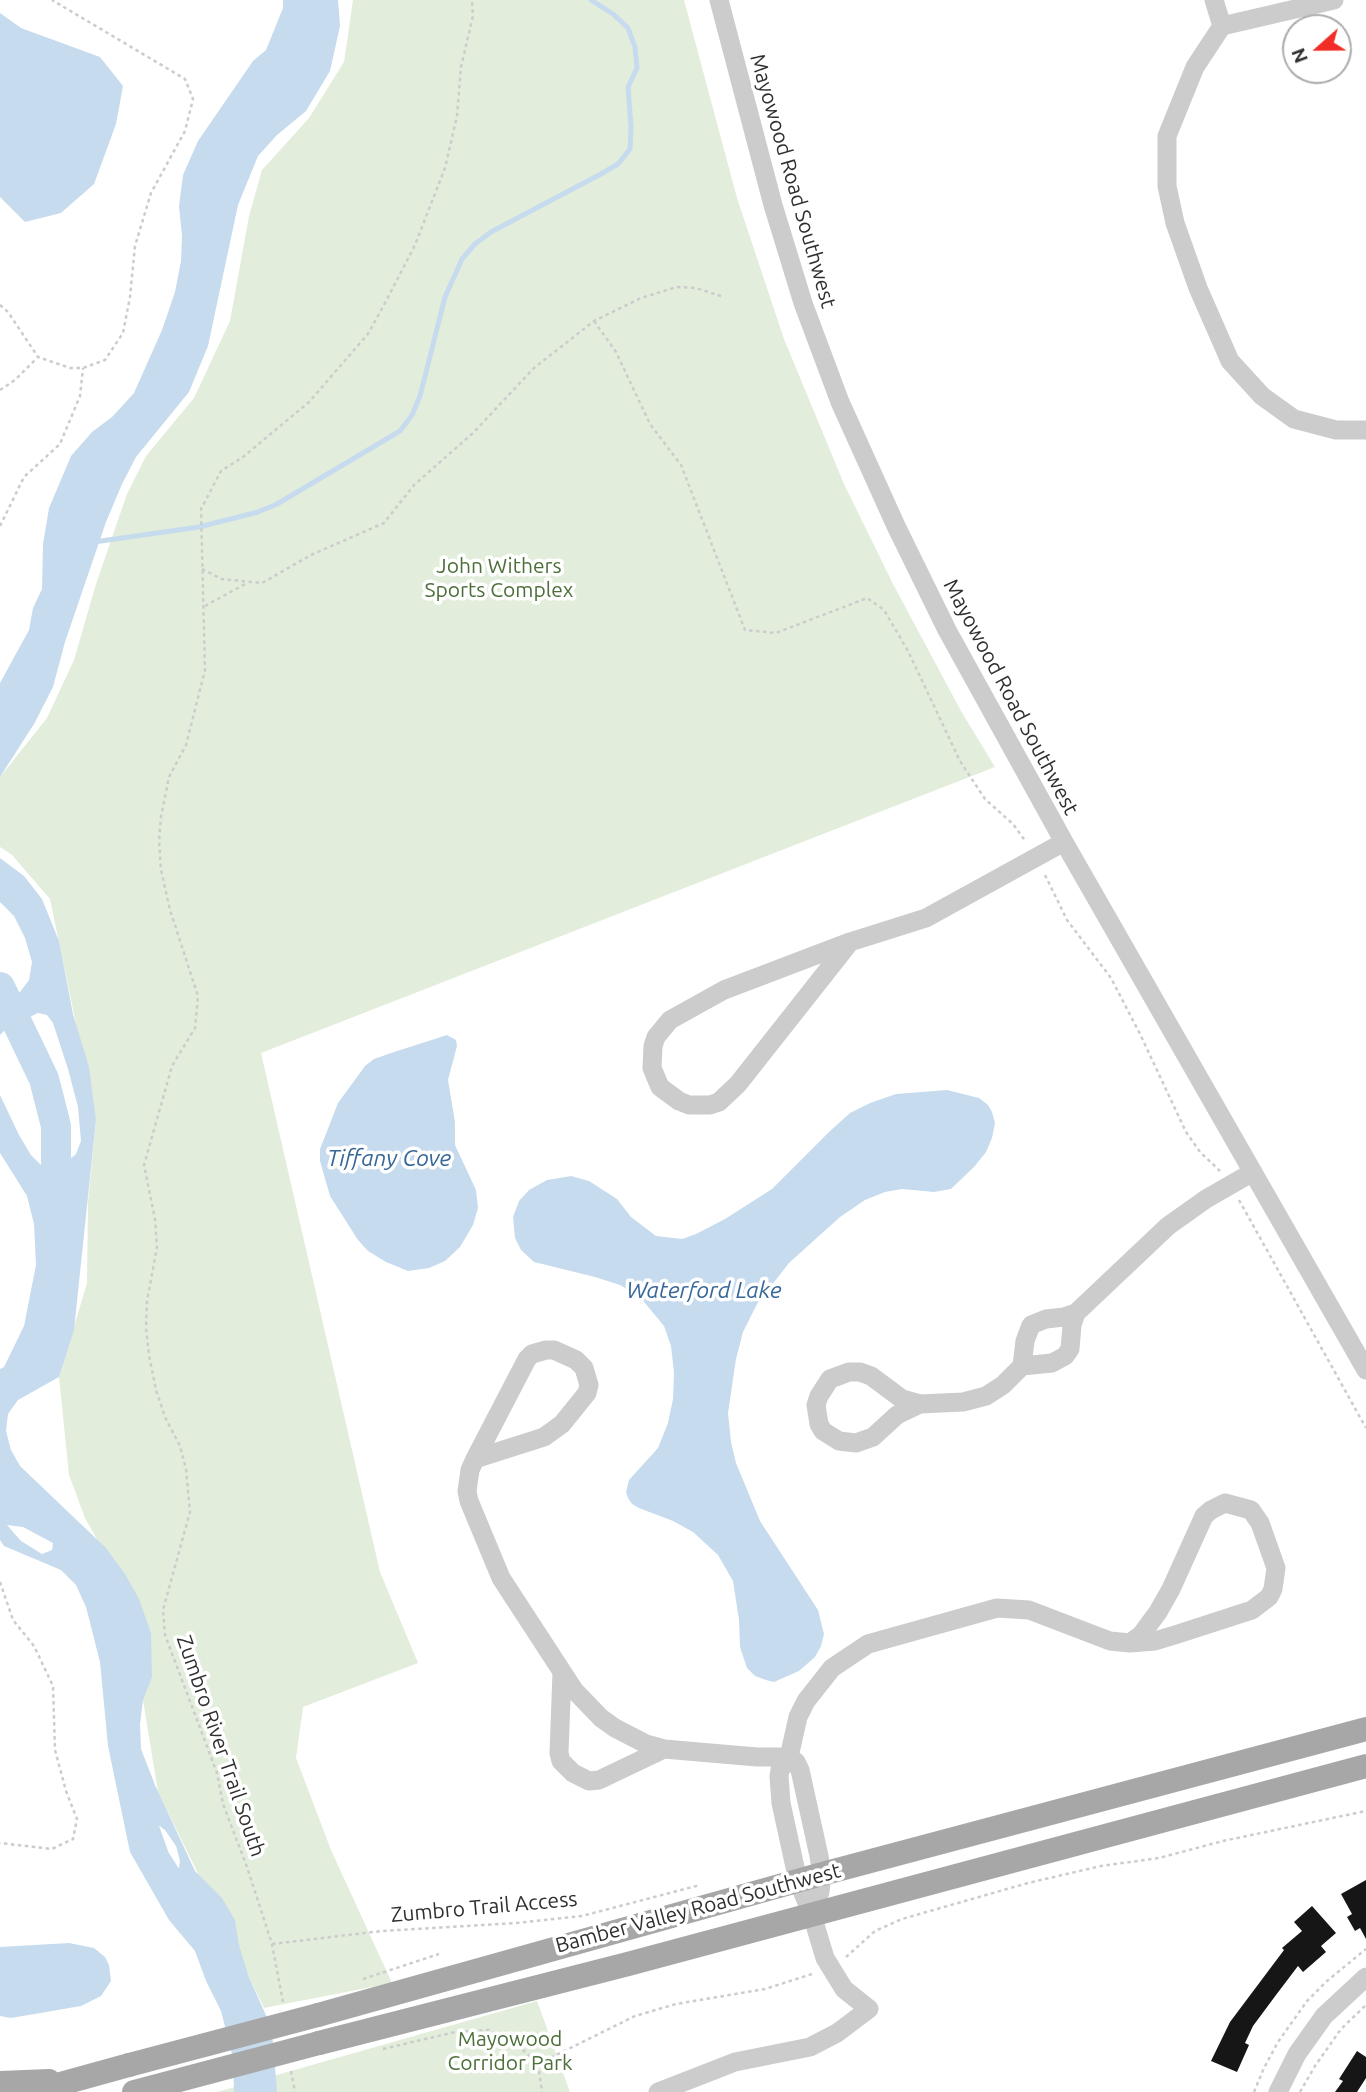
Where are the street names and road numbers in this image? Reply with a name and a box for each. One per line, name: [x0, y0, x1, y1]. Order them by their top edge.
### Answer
street label: Mayowood Road Southwest: [745, 51, 841, 311]
street label: Mayowood Road Southwest: [938, 575, 1084, 819]
street label: Zumbro River Trail South: [171, 1632, 271, 1860]
street label: Bamber Valley Road Southwest: [553, 1858, 843, 1958]
street label: Zumbro Trail Access: [390, 1886, 578, 1928]

